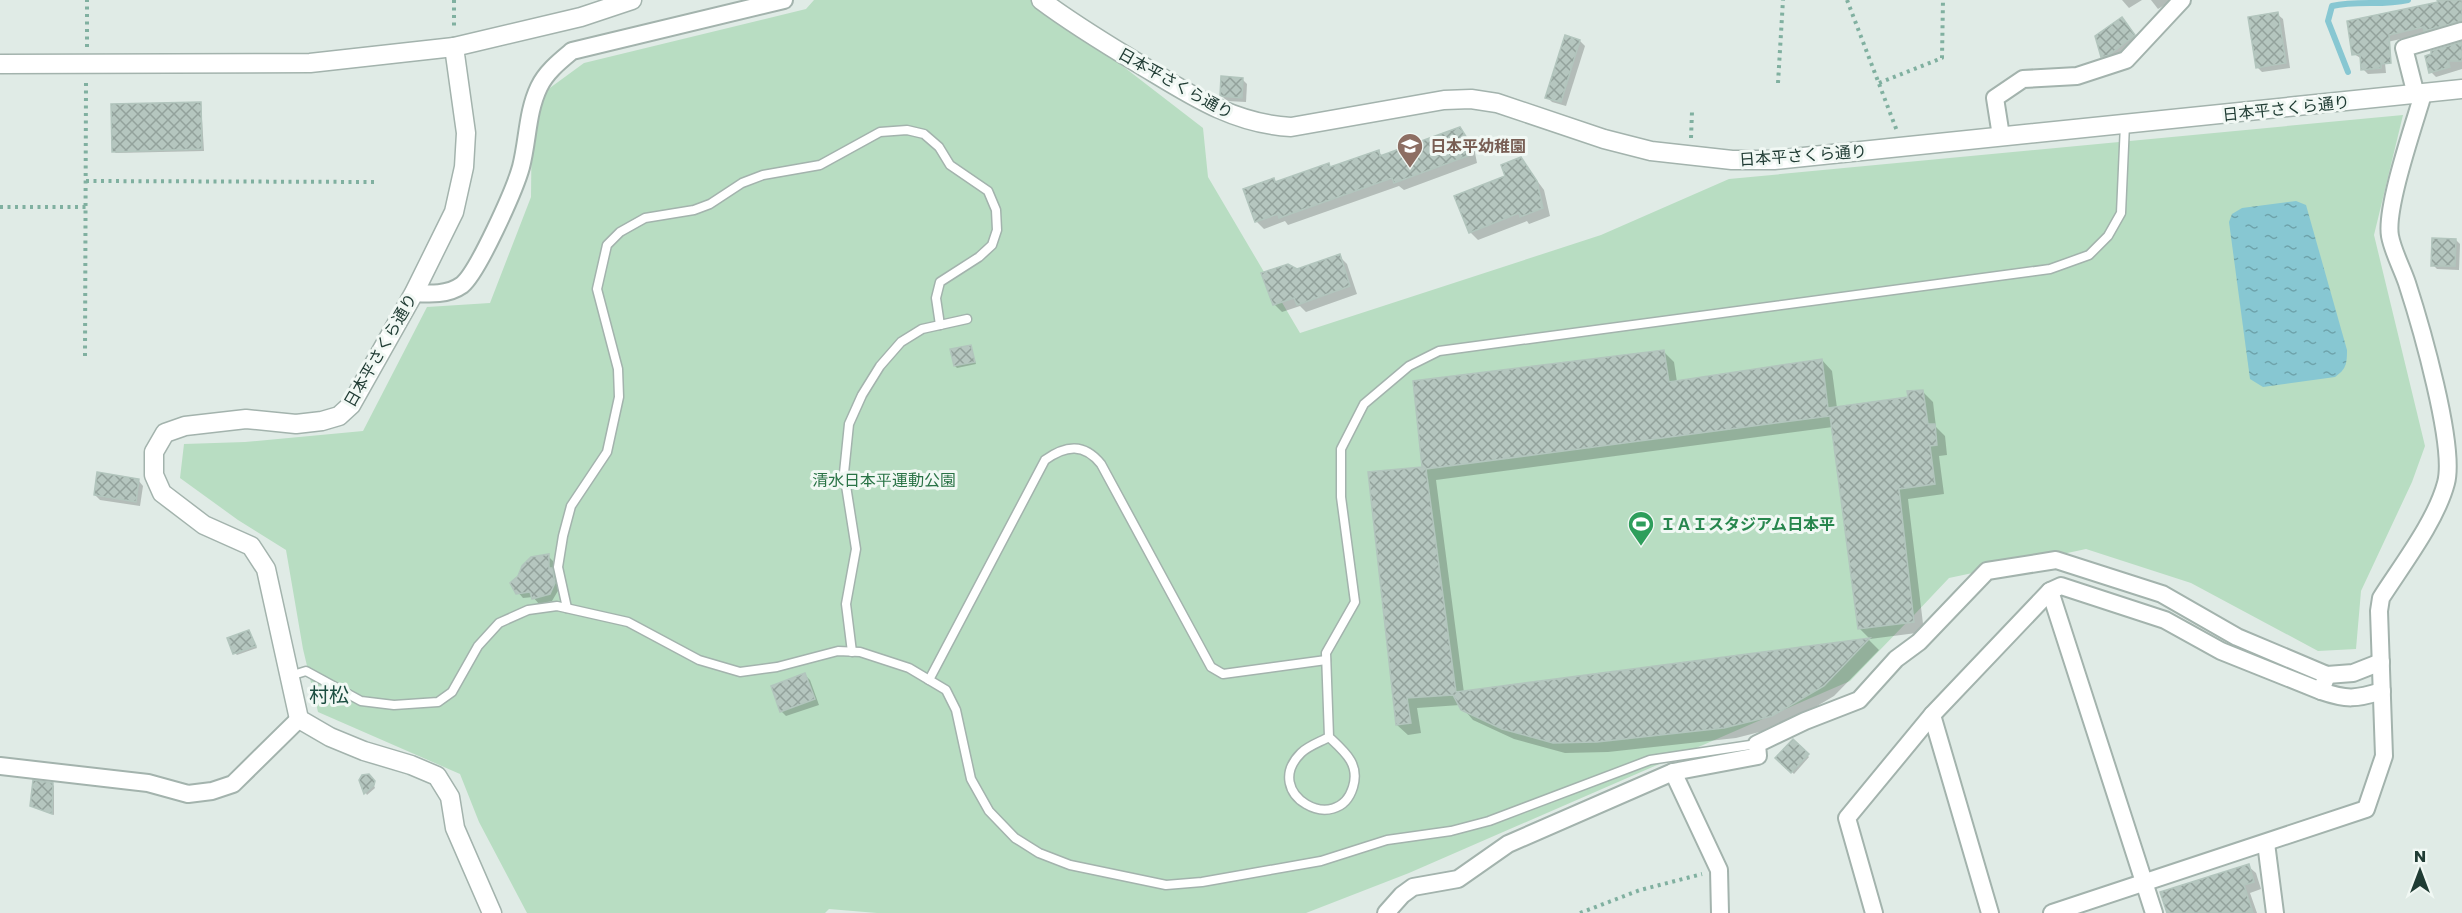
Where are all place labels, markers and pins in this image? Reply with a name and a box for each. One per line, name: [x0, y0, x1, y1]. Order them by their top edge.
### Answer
school or university icon: 日本平幼稚園: [1395, 131, 1425, 169]
place label: 日本平幼稚園: [1430, 135, 1526, 158]
sports icon: ＩＡＩスタジアム日本平: [1626, 509, 1656, 547]
place label: ＩＡＩスタジアム日本平: [1660, 513, 1835, 536]

